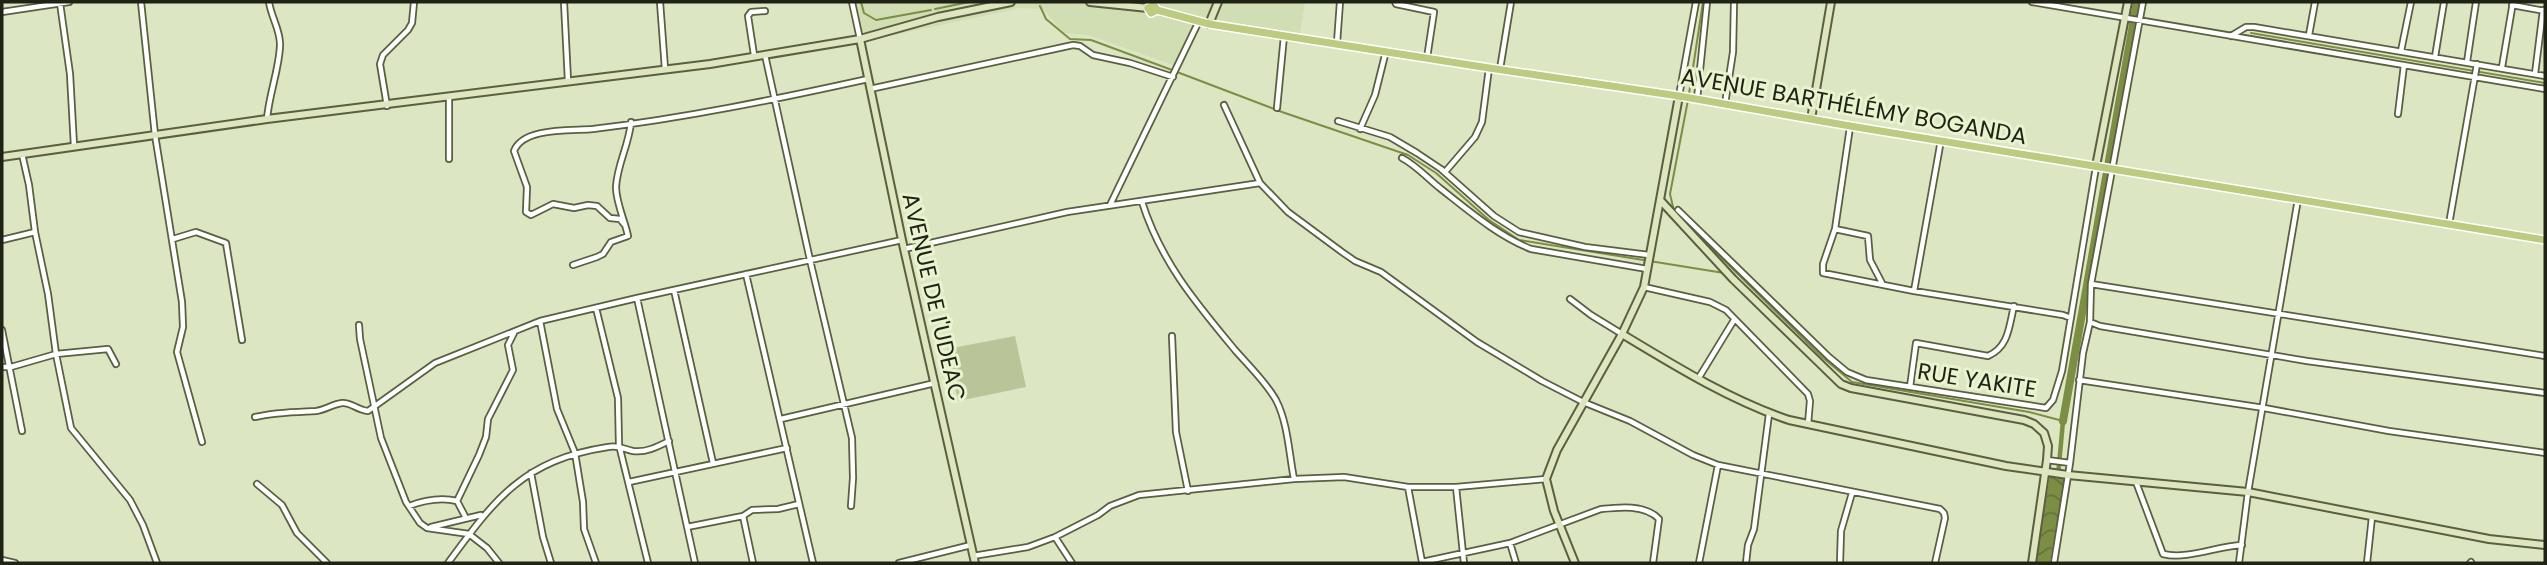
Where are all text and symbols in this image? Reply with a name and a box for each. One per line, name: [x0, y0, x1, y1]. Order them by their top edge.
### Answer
street label: AVENUE BARTHÉLÉMY BOGANDA: [1678, 60, 2030, 152]
street label: AVENUE DE I'UDEAC: [894, 190, 974, 404]
street label: RUE YAKITE: [1915, 355, 2039, 405]

